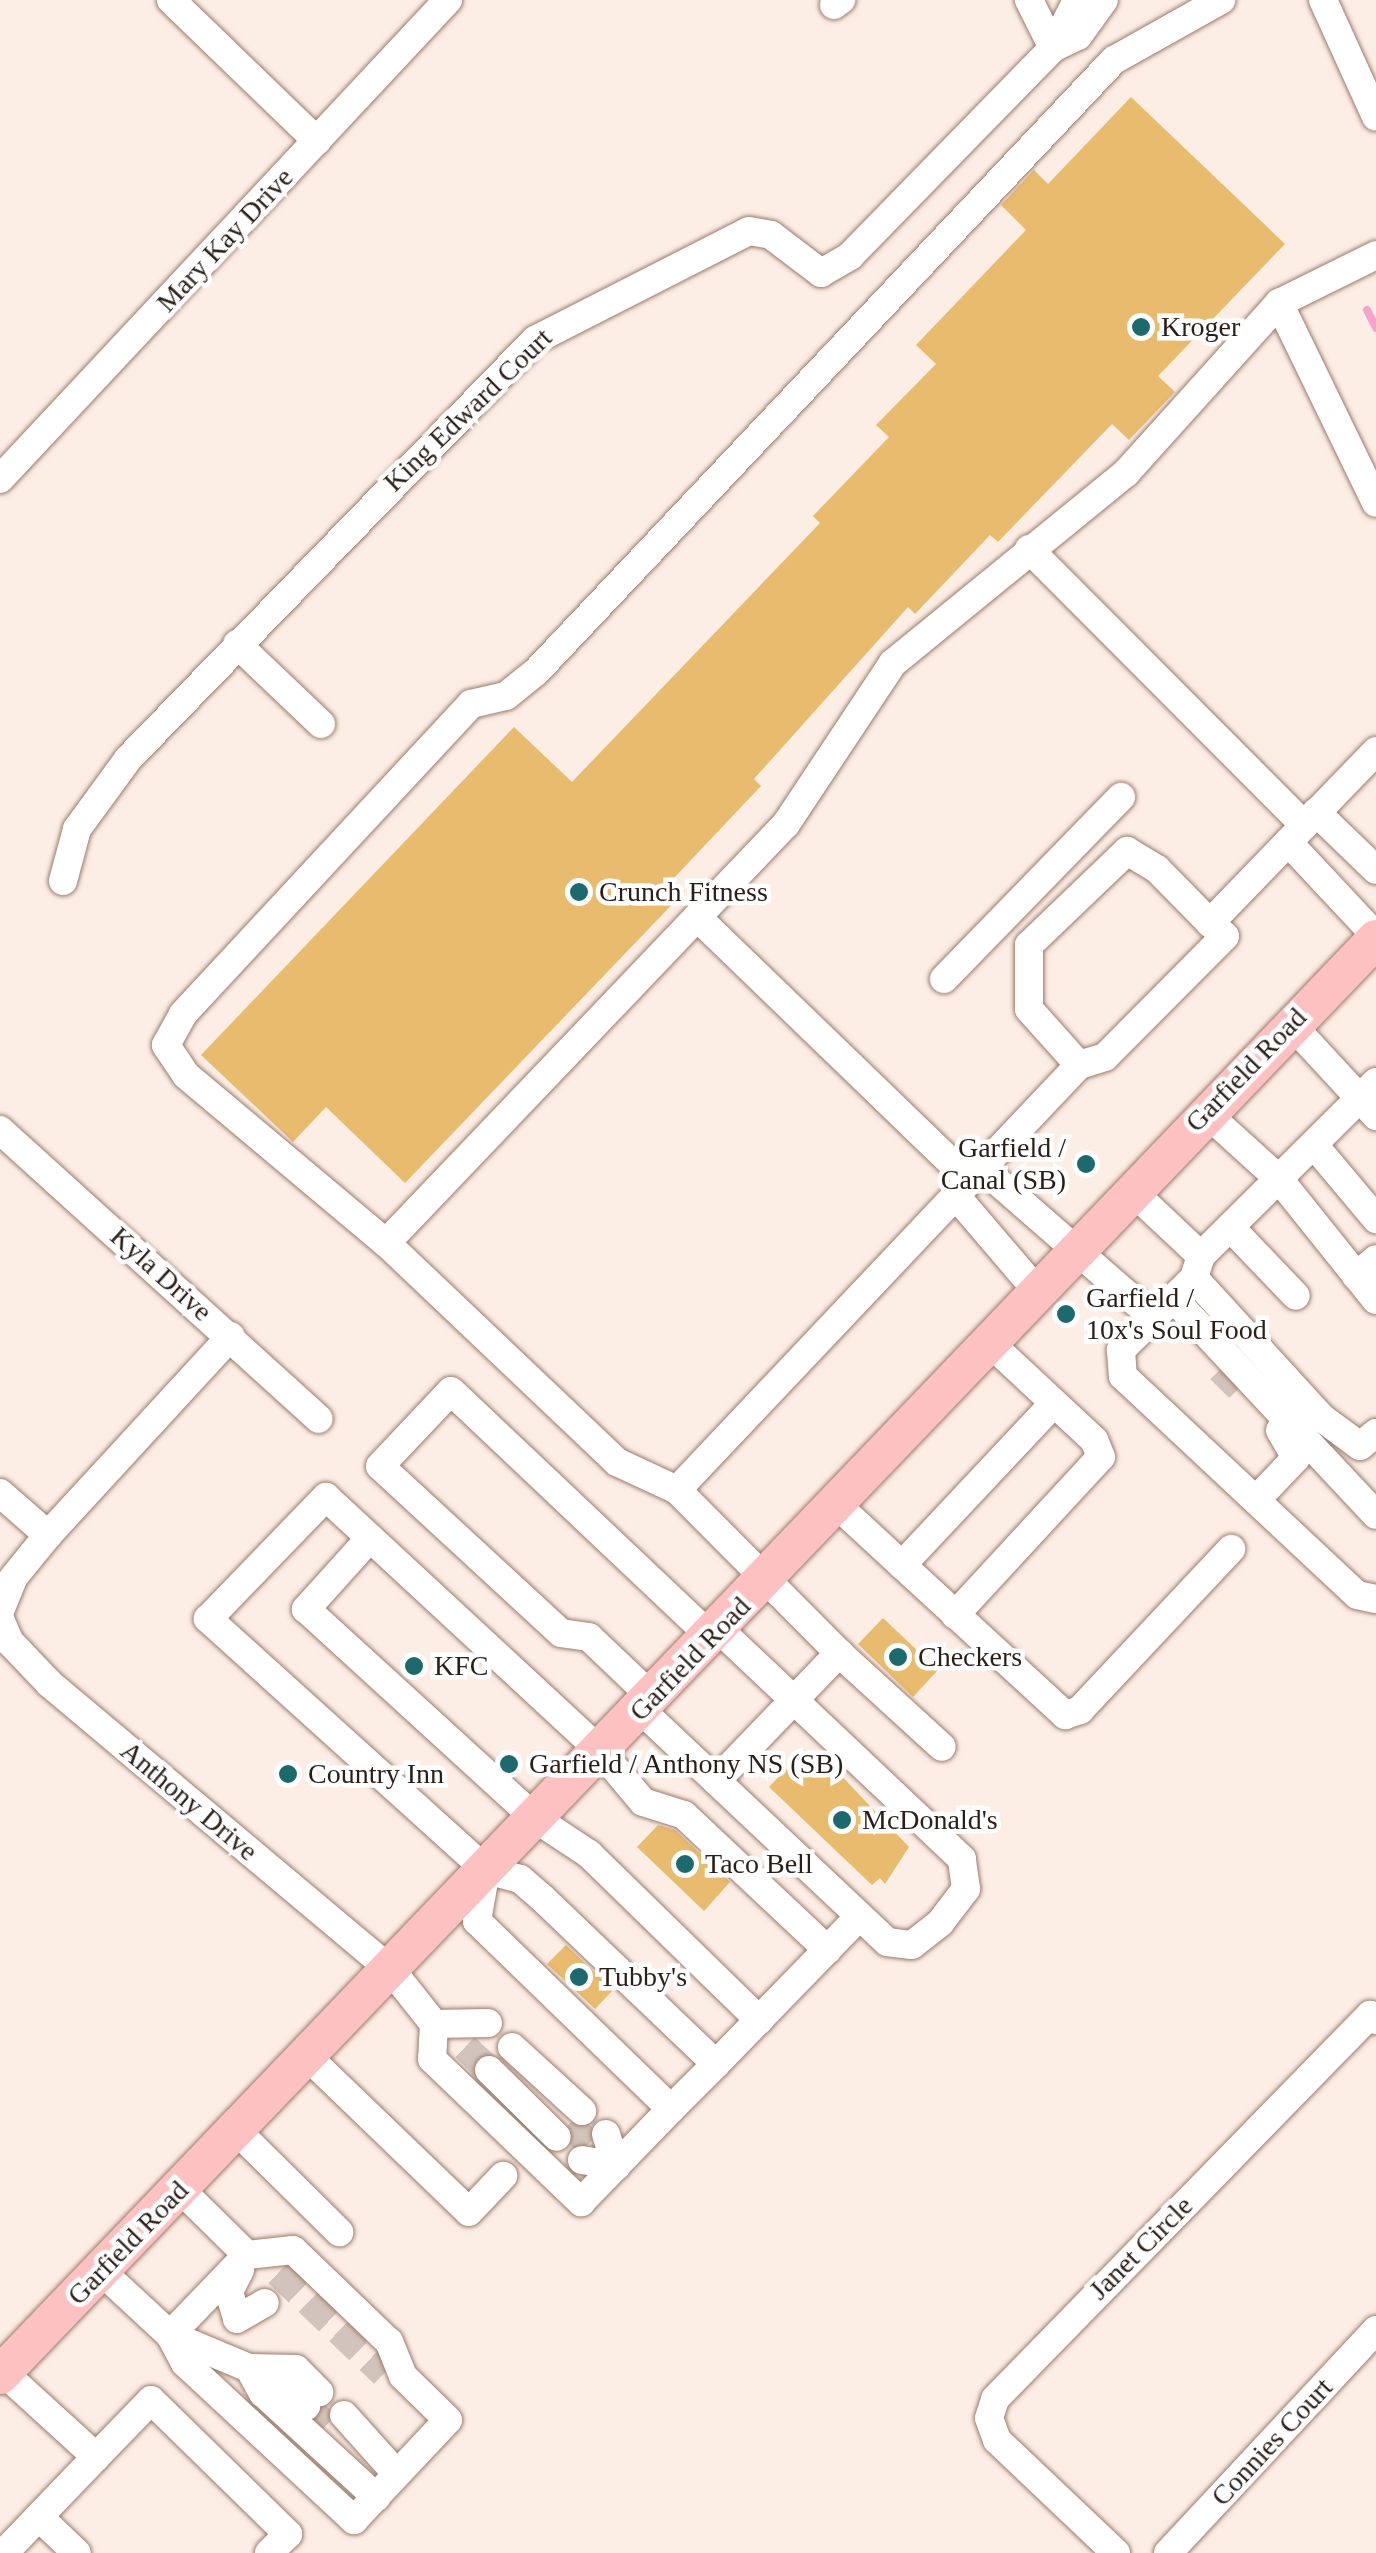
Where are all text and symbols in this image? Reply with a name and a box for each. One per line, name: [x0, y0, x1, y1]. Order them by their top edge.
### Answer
street label: Mary Kay Drive: [150, 161, 300, 319]
place label: Kroger: [1161, 310, 1240, 344]
marker: Kroger: [1130, 316, 1152, 338]
street label: King Edward Court: [377, 321, 559, 499]
place label: Crunch Fitness: [599, 875, 768, 909]
marker: Crunch Fitness: [568, 881, 590, 903]
street label: Garfield Road: [1179, 1001, 1313, 1139]
place label: Garfield / Canal (SB): [941, 1131, 1066, 1197]
marker: Garfield / Canal (SB): [1075, 1153, 1097, 1175]
street label: Kyla Drive: [103, 1220, 219, 1328]
place label: Garfield / 10x's Soul Food: [1086, 1281, 1267, 1347]
marker: Garfield / 10x's Soul Food: [1055, 1303, 1077, 1325]
street label: Garfield Road: [623, 1590, 757, 1728]
place label: Checkers: [918, 1640, 1022, 1674]
marker: Checkers: [887, 1646, 909, 1668]
place label: KFC: [434, 1649, 488, 1683]
marker: KFC: [403, 1655, 425, 1677]
street label: Anthony Drive: [114, 1734, 264, 1868]
place label: Garfield / Anthony NS (SB): [529, 1747, 845, 1781]
marker: Garfield / Anthony NS (SB): [498, 1753, 520, 1775]
place label: Country Inn: [308, 1757, 444, 1791]
marker: Country Inn: [277, 1763, 299, 1785]
place label: McDonald's: [862, 1803, 998, 1837]
marker: McDonald's: [831, 1809, 853, 1831]
place label: Taco Bell: [705, 1847, 813, 1881]
marker: Taco Bell: [674, 1853, 696, 1875]
place label: Tubby's: [599, 1960, 687, 1994]
marker: Tubby's: [568, 1966, 590, 1988]
street label: Garfield Road: [61, 2174, 195, 2312]
street label: Janet Circle: [1082, 2189, 1200, 2307]
street label: Connies Court: [1204, 2371, 1340, 2513]

